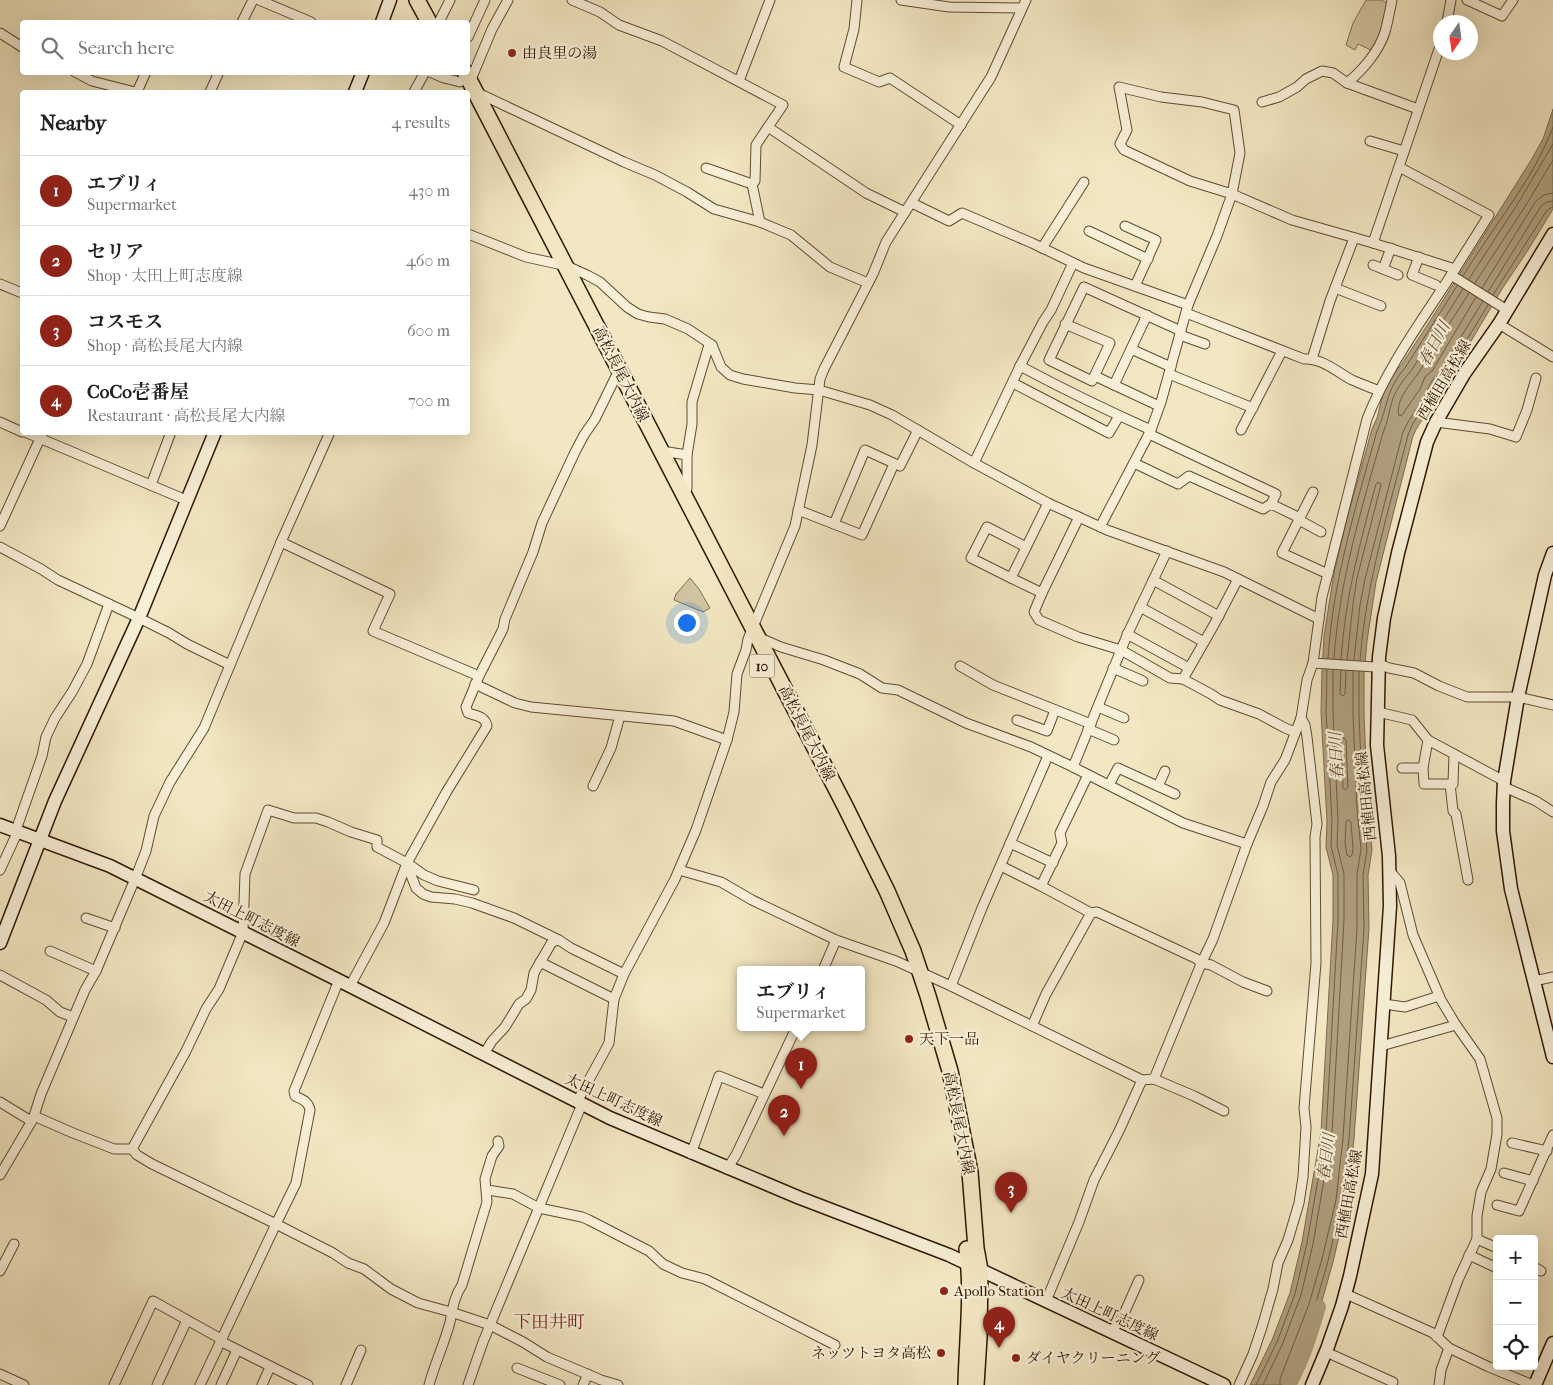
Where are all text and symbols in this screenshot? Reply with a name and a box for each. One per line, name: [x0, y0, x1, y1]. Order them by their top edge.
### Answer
north arrow: [1433, 15, 1478, 60]
search box: [20, 20, 470, 75]
icon: search: [38, 34, 66, 62]
text: Search here: [78, 37, 174, 59]
place label: 由良里の湯: [522, 44, 597, 62]
marker: 由良里の湯: [506, 47, 518, 59]
text: Nearby: [40, 111, 106, 135]
text: 4 results: [392, 113, 450, 132]
text: エブリィ: [87, 173, 161, 195]
text: 1: [53, 181, 59, 200]
text: 430 m: [408, 181, 450, 200]
text: Supermarket: [87, 195, 177, 214]
text: セリア: [87, 241, 144, 263]
text: 2: [52, 251, 60, 270]
text: 460 m: [406, 251, 450, 270]
text: Shop · 太田上町志度線: [87, 266, 243, 285]
text: コスモス: [87, 311, 163, 333]
water label: 春日川: [1414, 317, 1455, 370]
text: 3: [53, 321, 59, 340]
text: 600 m: [407, 321, 450, 340]
street label: 高松長尾大内線: [589, 323, 653, 425]
text: Shop · 高松長尾大内線: [87, 336, 243, 355]
street label: 西植田高松線: [1413, 337, 1475, 423]
text: CoCo壱番屋: [87, 381, 189, 403]
text: 4: [51, 391, 61, 410]
text: 700 m: [408, 391, 450, 410]
text: Restaurant · 高松長尾大内線: [87, 406, 286, 425]
your location: [674, 610, 700, 636]
road number: 10: [750, 654, 774, 678]
street label: 高松長尾大内線: [775, 682, 839, 784]
water label: 春日川: [1325, 730, 1347, 780]
street label: 西植田高松線: [1352, 750, 1380, 842]
street label: 太田上町志度線: [201, 887, 303, 951]
popup: [737, 966, 865, 1031]
text: エブリィ: [756, 981, 831, 1003]
text: Supermarket: [756, 1003, 846, 1022]
place label: 天下一品: [919, 1030, 979, 1048]
marker: 天下一品: [903, 1033, 915, 1045]
pin: 1: [785, 1048, 817, 1089]
street label: 太田上町志度線: [563, 1070, 665, 1130]
street label: 高松長尾大内線: [940, 1070, 978, 1176]
pin: 2: [768, 1095, 800, 1136]
water label: 春日川: [1314, 1130, 1339, 1182]
street label: 西植田高松線: [1332, 1148, 1366, 1240]
pin: 3: [995, 1172, 1027, 1213]
map controls: [1493, 1235, 1538, 1370]
button: +: [1493, 1235, 1538, 1280]
button: −: [1493, 1280, 1538, 1325]
place label: Apollo Station: [953, 1282, 1045, 1300]
street label: 太田上町志度線: [1059, 1284, 1161, 1344]
marker: Apollo Station: [938, 1285, 950, 1297]
pin: 4: [983, 1307, 1015, 1348]
district label: 下田井町: [513, 1312, 585, 1333]
button: locate: [1493, 1325, 1538, 1370]
place label: ネッツトヨタ高松: [811, 1344, 931, 1362]
marker: ネッツトヨタ高松: [935, 1347, 947, 1359]
place label: ダイヤクリーニング: [1026, 1349, 1160, 1367]
marker: ダイヤクリーニング: [1010, 1352, 1022, 1364]

